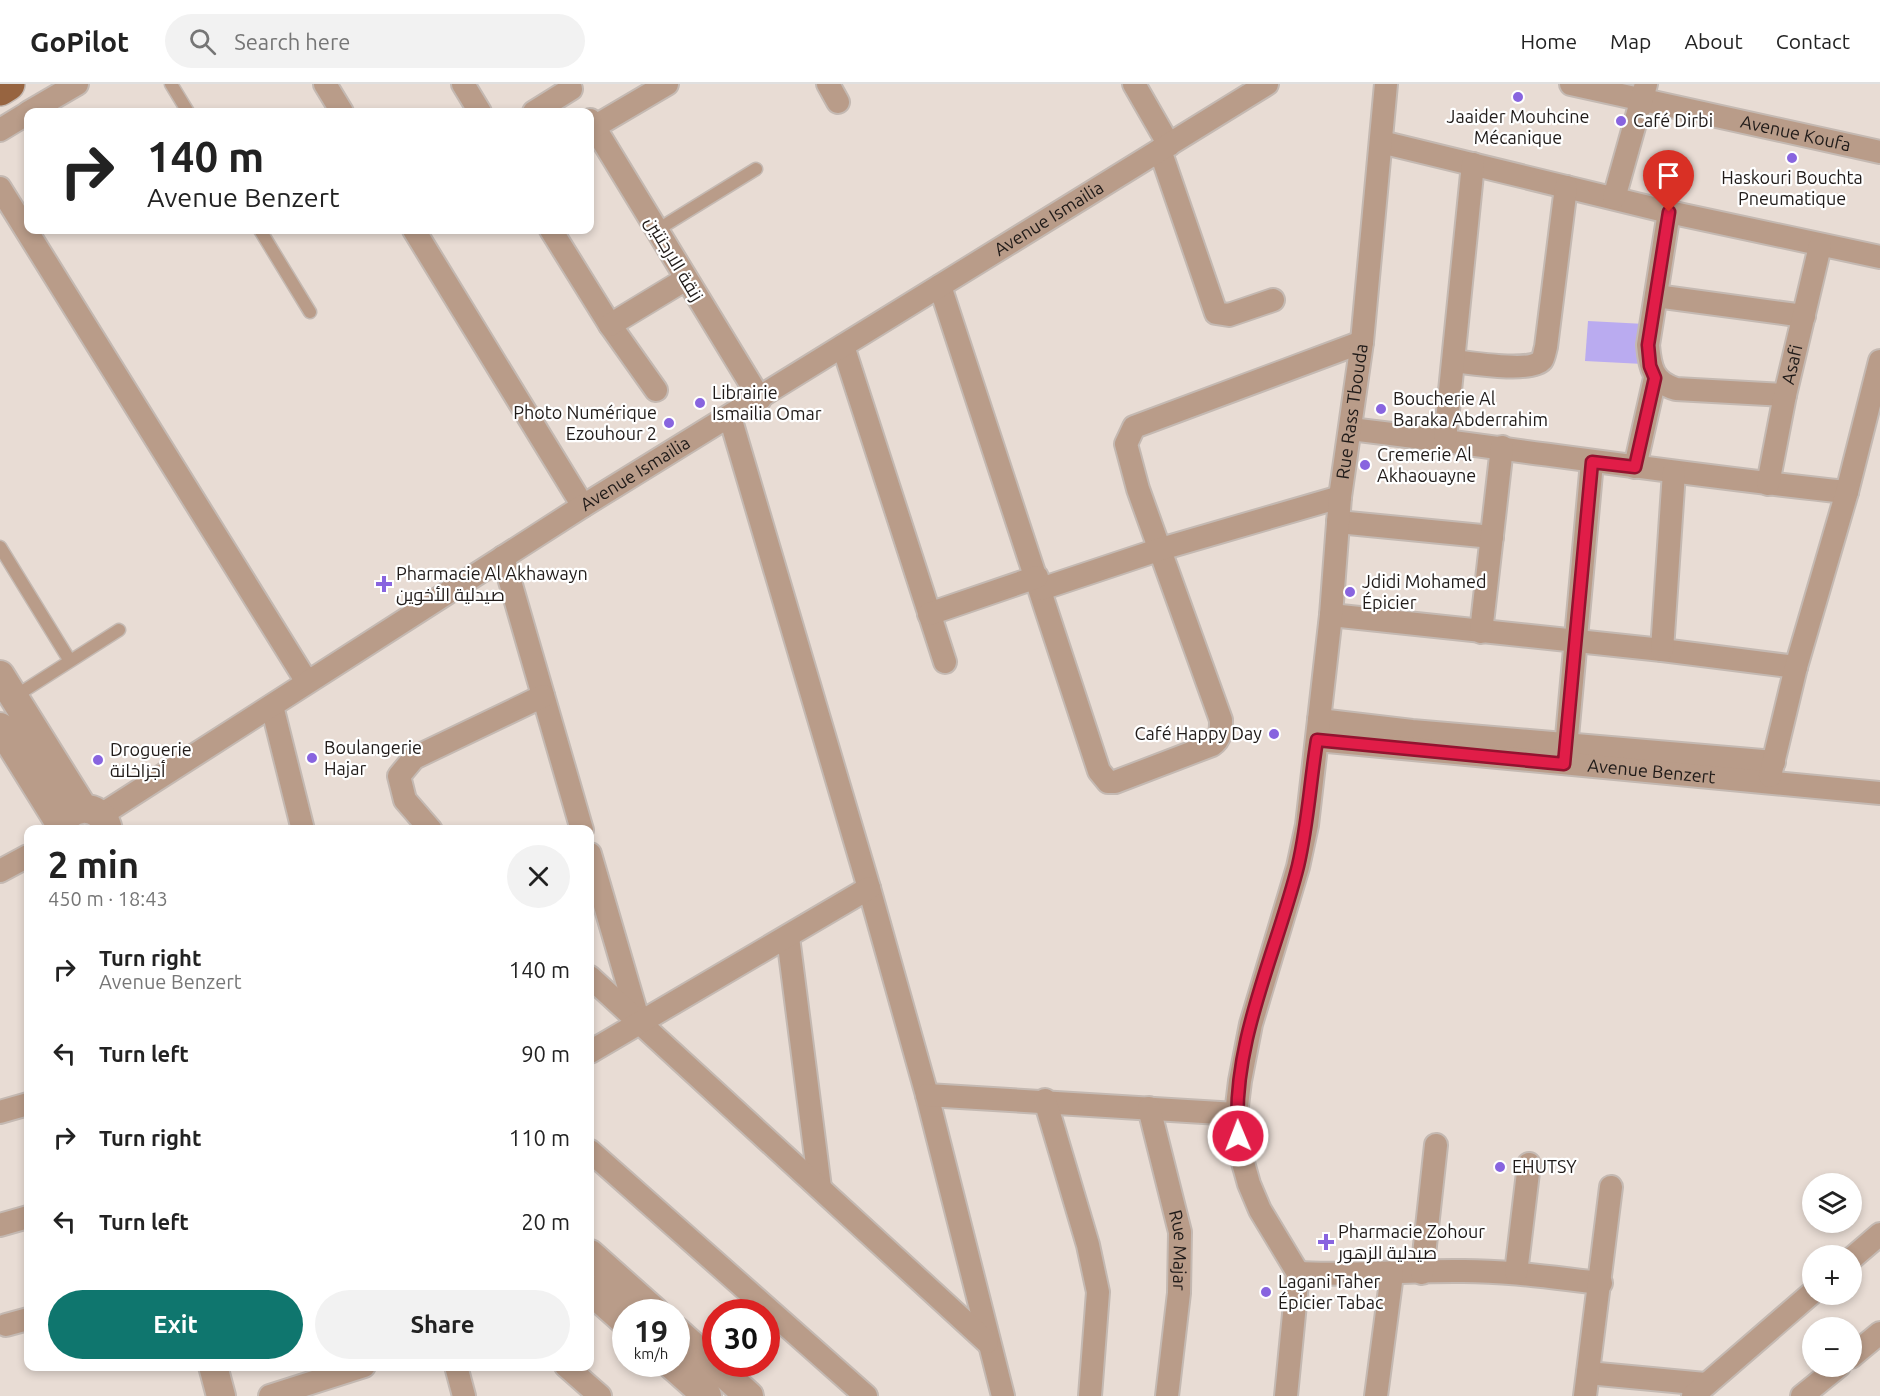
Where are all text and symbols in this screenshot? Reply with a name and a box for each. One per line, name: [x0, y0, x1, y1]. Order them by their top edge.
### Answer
search box: [165, 14, 585, 68]
icon: search: [186, 25, 219, 58]
text: GoPilot: [30, 26, 129, 57]
text: Search here: [234, 29, 350, 54]
text: Home: [1520, 29, 1577, 53]
text: Map: [1610, 29, 1651, 53]
text: About: [1684, 29, 1743, 53]
text: Contact: [1776, 29, 1850, 53]
marker: Jaaider Mouhcine Mécanique: [1511, 90, 1525, 104]
place label: Jaaider Mouhcine Mécanique: [1447, 106, 1589, 147]
place label: Café Dirbi: [1633, 110, 1713, 130]
street label: Avenue Koufa: [1739, 111, 1853, 154]
marker: Café Dirbi: [1614, 114, 1628, 128]
icon: right: [48, 132, 126, 210]
text: 140 m: [147, 133, 264, 180]
pin: [1643, 150, 1694, 212]
marker: Haskouri Bouchta Pneumatique: [1785, 151, 1799, 165]
icon: arrive: [1652, 159, 1685, 192]
place label: Haskouri Bouchta Pneumatique: [1721, 167, 1863, 208]
street label: Avenue Ismailia: [990, 176, 1107, 259]
text: Avenue Benzert: [147, 182, 340, 212]
street label: زنقة الارجنتين: [640, 213, 708, 305]
street label: Rue Rass Tbouda: [1332, 342, 1371, 480]
street label: Asafi: [1777, 342, 1806, 386]
place label: Librairie Ismailia Omar: [712, 382, 822, 423]
place label: Boucherie Al Baraka Abderrahim: [1393, 388, 1548, 429]
marker: Librairie Ismailia Omar: [693, 396, 707, 410]
place label: Photo Numérique Ezouhour 2: [513, 402, 657, 443]
marker: Boucherie Al Baraka Abderrahim: [1374, 402, 1388, 416]
marker: Photo Numérique Ezouhour 2: [662, 416, 676, 430]
street label: Avenue Ismailia: [576, 432, 693, 514]
place label: Cremerie Al Akhaouayne: [1377, 444, 1476, 485]
marker: Cremerie Al Akhaouayne: [1358, 458, 1372, 472]
place label: Pharmacie Al Akhawayn صيدلية الأخوين: [396, 563, 588, 606]
place label: Jdidi Mohamed Épicier: [1362, 571, 1487, 612]
marker: Pharmacie Al Akhawayn صيدلية الأخوين: [377, 577, 391, 591]
marker: Jdidi Mohamed Épicier: [1343, 585, 1357, 599]
place label: Café Happy Day: [1135, 723, 1262, 743]
marker: Café Happy Day: [1267, 727, 1281, 741]
place label: Boulangerie Hajar: [324, 737, 422, 778]
place label: Droguerie أجزاخانة: [110, 739, 192, 782]
marker: Boulangerie Hajar: [305, 751, 319, 765]
marker: Droguerie أجزاخانة: [91, 753, 105, 767]
street label: Avenue Benzert: [1587, 755, 1716, 786]
text: 2 min: [48, 844, 139, 885]
button: close: [507, 845, 570, 908]
text: 450 m · 18:43: [48, 887, 168, 910]
text: Turn right: [99, 945, 201, 970]
icon: right: [48, 953, 81, 986]
text: 140 m: [509, 957, 570, 982]
text: Avenue Benzert: [99, 970, 242, 993]
icon: left: [48, 1037, 81, 1070]
text: Turn left: [99, 1041, 189, 1066]
text: 90 m: [521, 1041, 570, 1066]
position arrow: [1206, 1104, 1270, 1168]
icon: right: [48, 1121, 81, 1154]
text: Turn right: [99, 1125, 201, 1150]
text: 110 m: [509, 1125, 570, 1150]
place label: EHUTSY: [1512, 1156, 1577, 1176]
marker: EHUTSY: [1493, 1160, 1507, 1174]
map controls: [1802, 1173, 1862, 1377]
button: layers: [1802, 1173, 1862, 1233]
icon: left: [48, 1205, 81, 1238]
street label: Rue Majar: [1166, 1208, 1191, 1291]
text: Turn left: [99, 1209, 189, 1234]
text: 20 m: [521, 1209, 570, 1234]
place label: Pharmacie Zohour صيدلية الزهور: [1337, 1221, 1485, 1264]
marker: Pharmacie Zohour صيدلية الزهور: [1319, 1235, 1333, 1249]
button: +: [1802, 1245, 1862, 1305]
place label: Lagani Taher Épicier Tabac: [1278, 1271, 1383, 1312]
marker: Lagani Taher Épicier Tabac: [1259, 1285, 1273, 1299]
button: Exit: [48, 1290, 303, 1359]
button: Share: [315, 1290, 570, 1359]
speed limit sign: 30: [702, 1299, 780, 1377]
text: 19: [634, 1314, 668, 1348]
button: −: [1802, 1317, 1862, 1377]
text: km/h: [634, 1345, 668, 1362]

